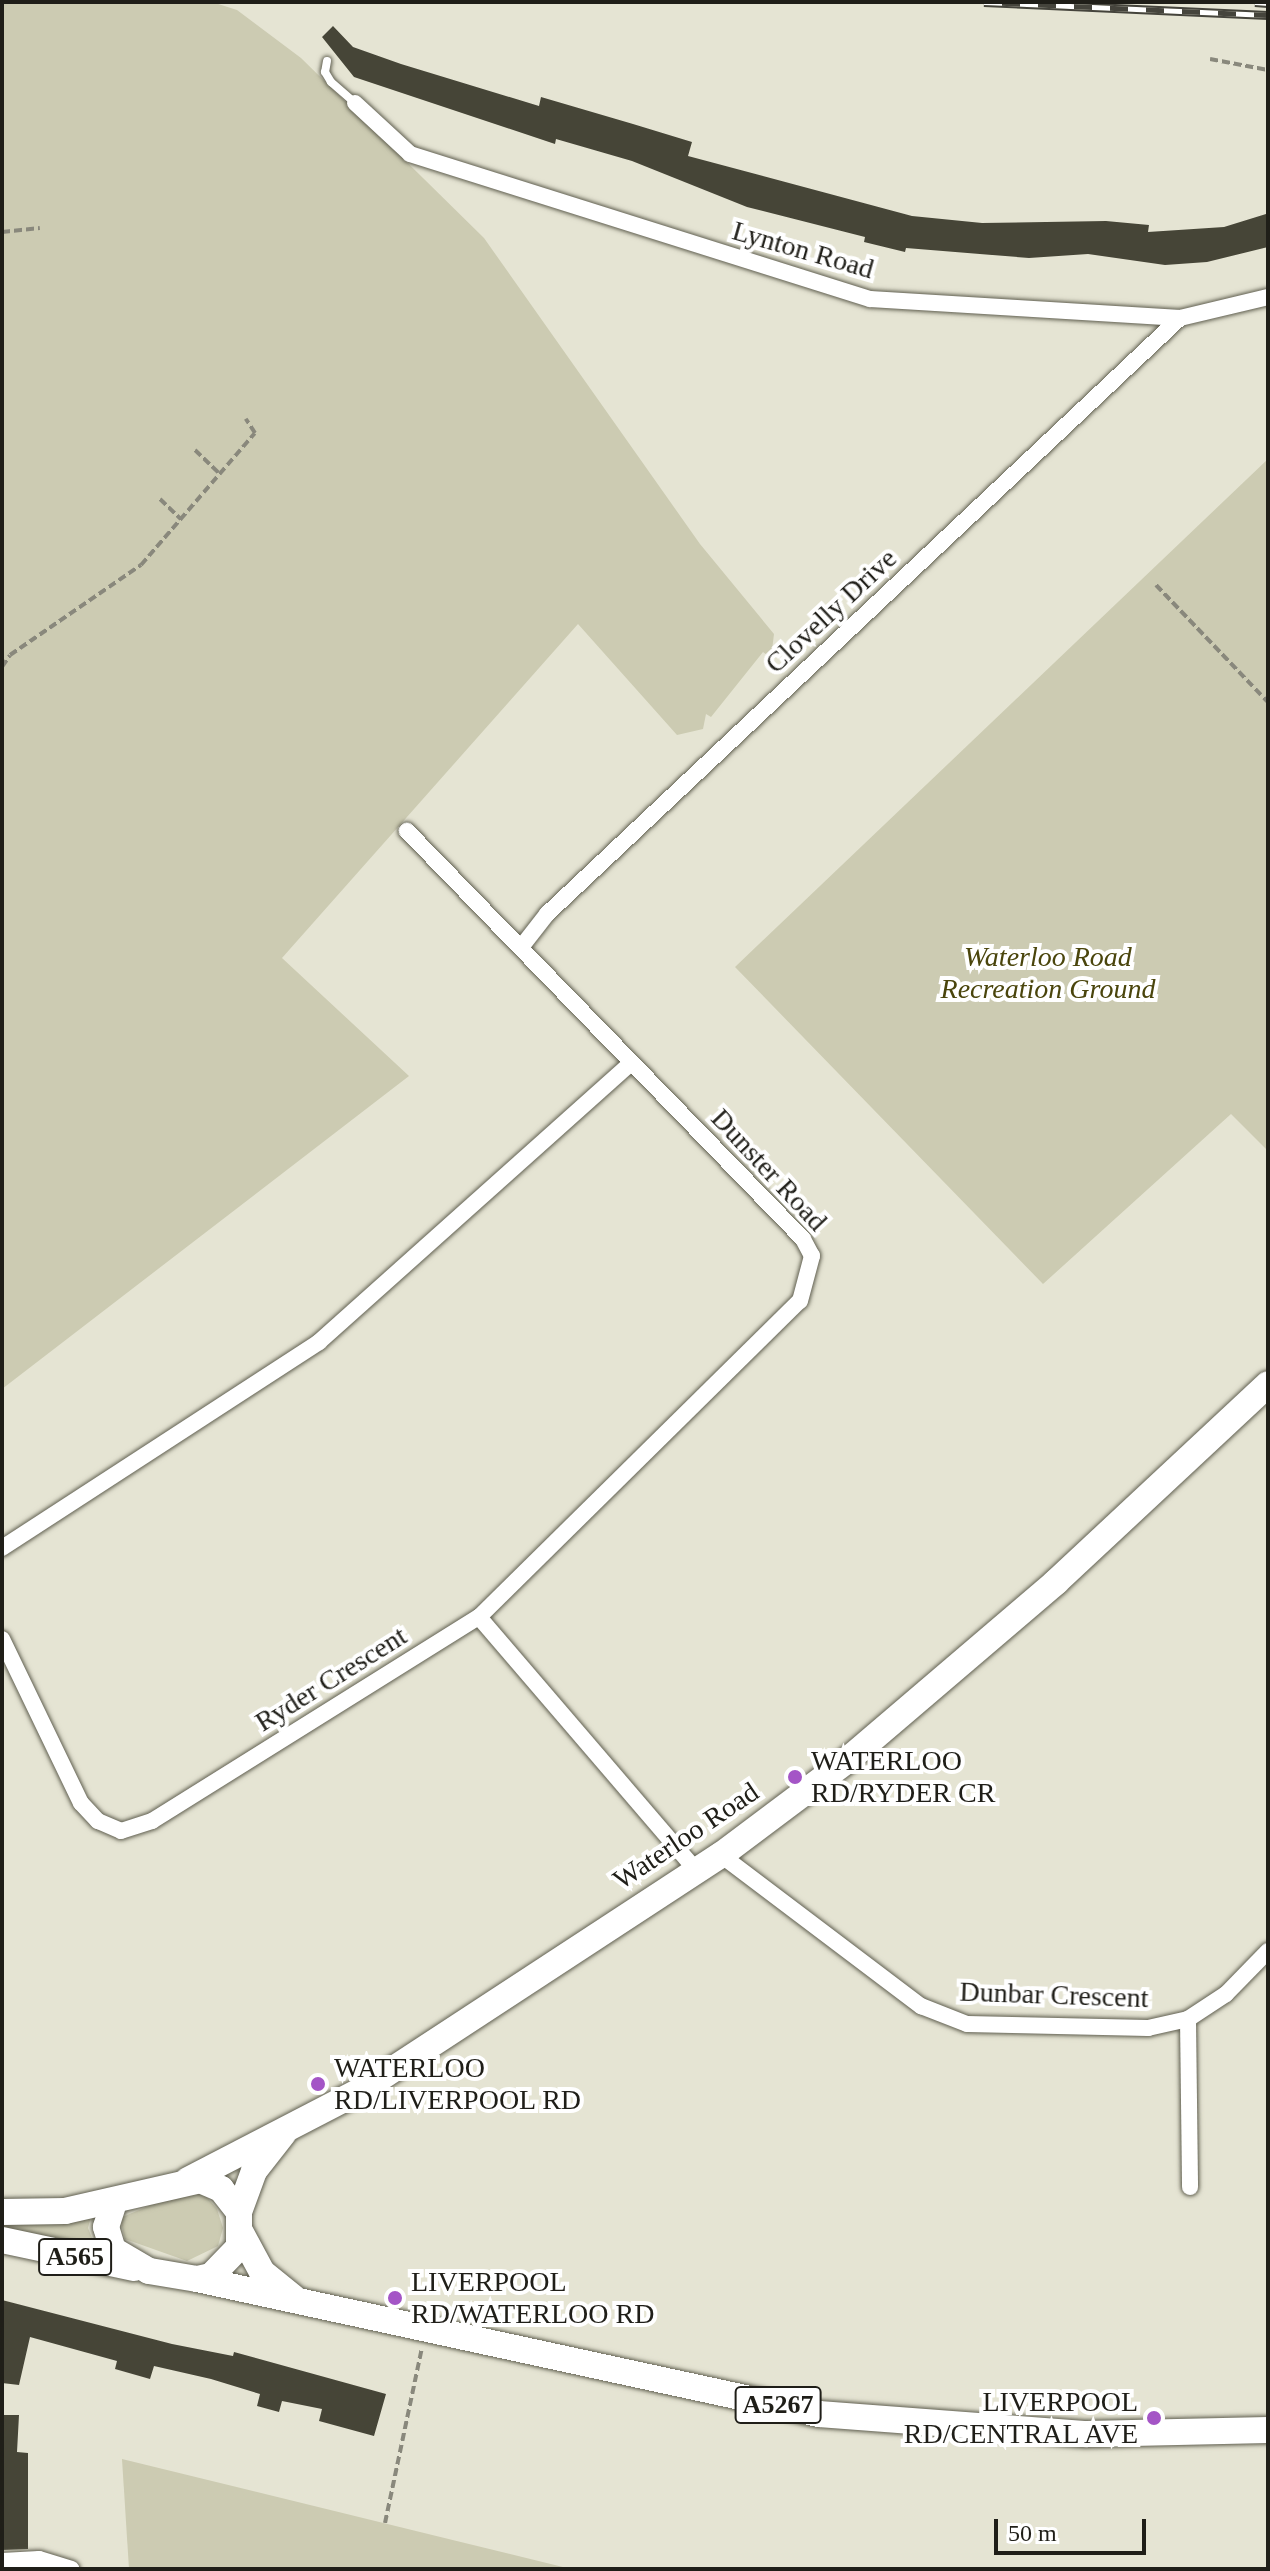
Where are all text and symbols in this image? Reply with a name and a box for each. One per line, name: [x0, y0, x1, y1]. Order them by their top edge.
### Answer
street label: Lynton Road: [728, 214, 878, 286]
street label: Clovelly Drive: [758, 542, 904, 680]
park label: Waterloo Road Recreation Ground: [941, 940, 1155, 1006]
street label: Dunster Road: [704, 1102, 834, 1238]
street label: Ryder Crescent: [249, 1619, 413, 1739]
place label: WATERLOO RD/RYDER CR: [811, 1744, 995, 1810]
marker: WATERLOO RD/RYDER CR: [786, 1768, 804, 1786]
street label: Waterloo Road: [607, 1775, 765, 1897]
street label: Dunbar Crescent: [959, 1975, 1149, 2015]
place label: WATERLOO RD/LIVERPOOL RD: [334, 2051, 582, 2117]
marker: WATERLOO RD/LIVERPOOL RD: [309, 2075, 327, 2093]
road number: A565: [37, 2235, 113, 2279]
place label: LIVERPOOL RD/WATERLOO RD: [411, 2265, 654, 2331]
marker: LIVERPOOL RD/WATERLOO RD: [386, 2289, 404, 2307]
road number: A5267: [734, 2383, 822, 2427]
place label: LIVERPOOL RD/CENTRAL AVE: [901, 2385, 1138, 2451]
marker: LIVERPOOL RD/CENTRAL AVE: [1145, 2409, 1163, 2427]
scale bar: [998, 2503, 1150, 2553]
text: 50 m: [1008, 2520, 1057, 2546]

